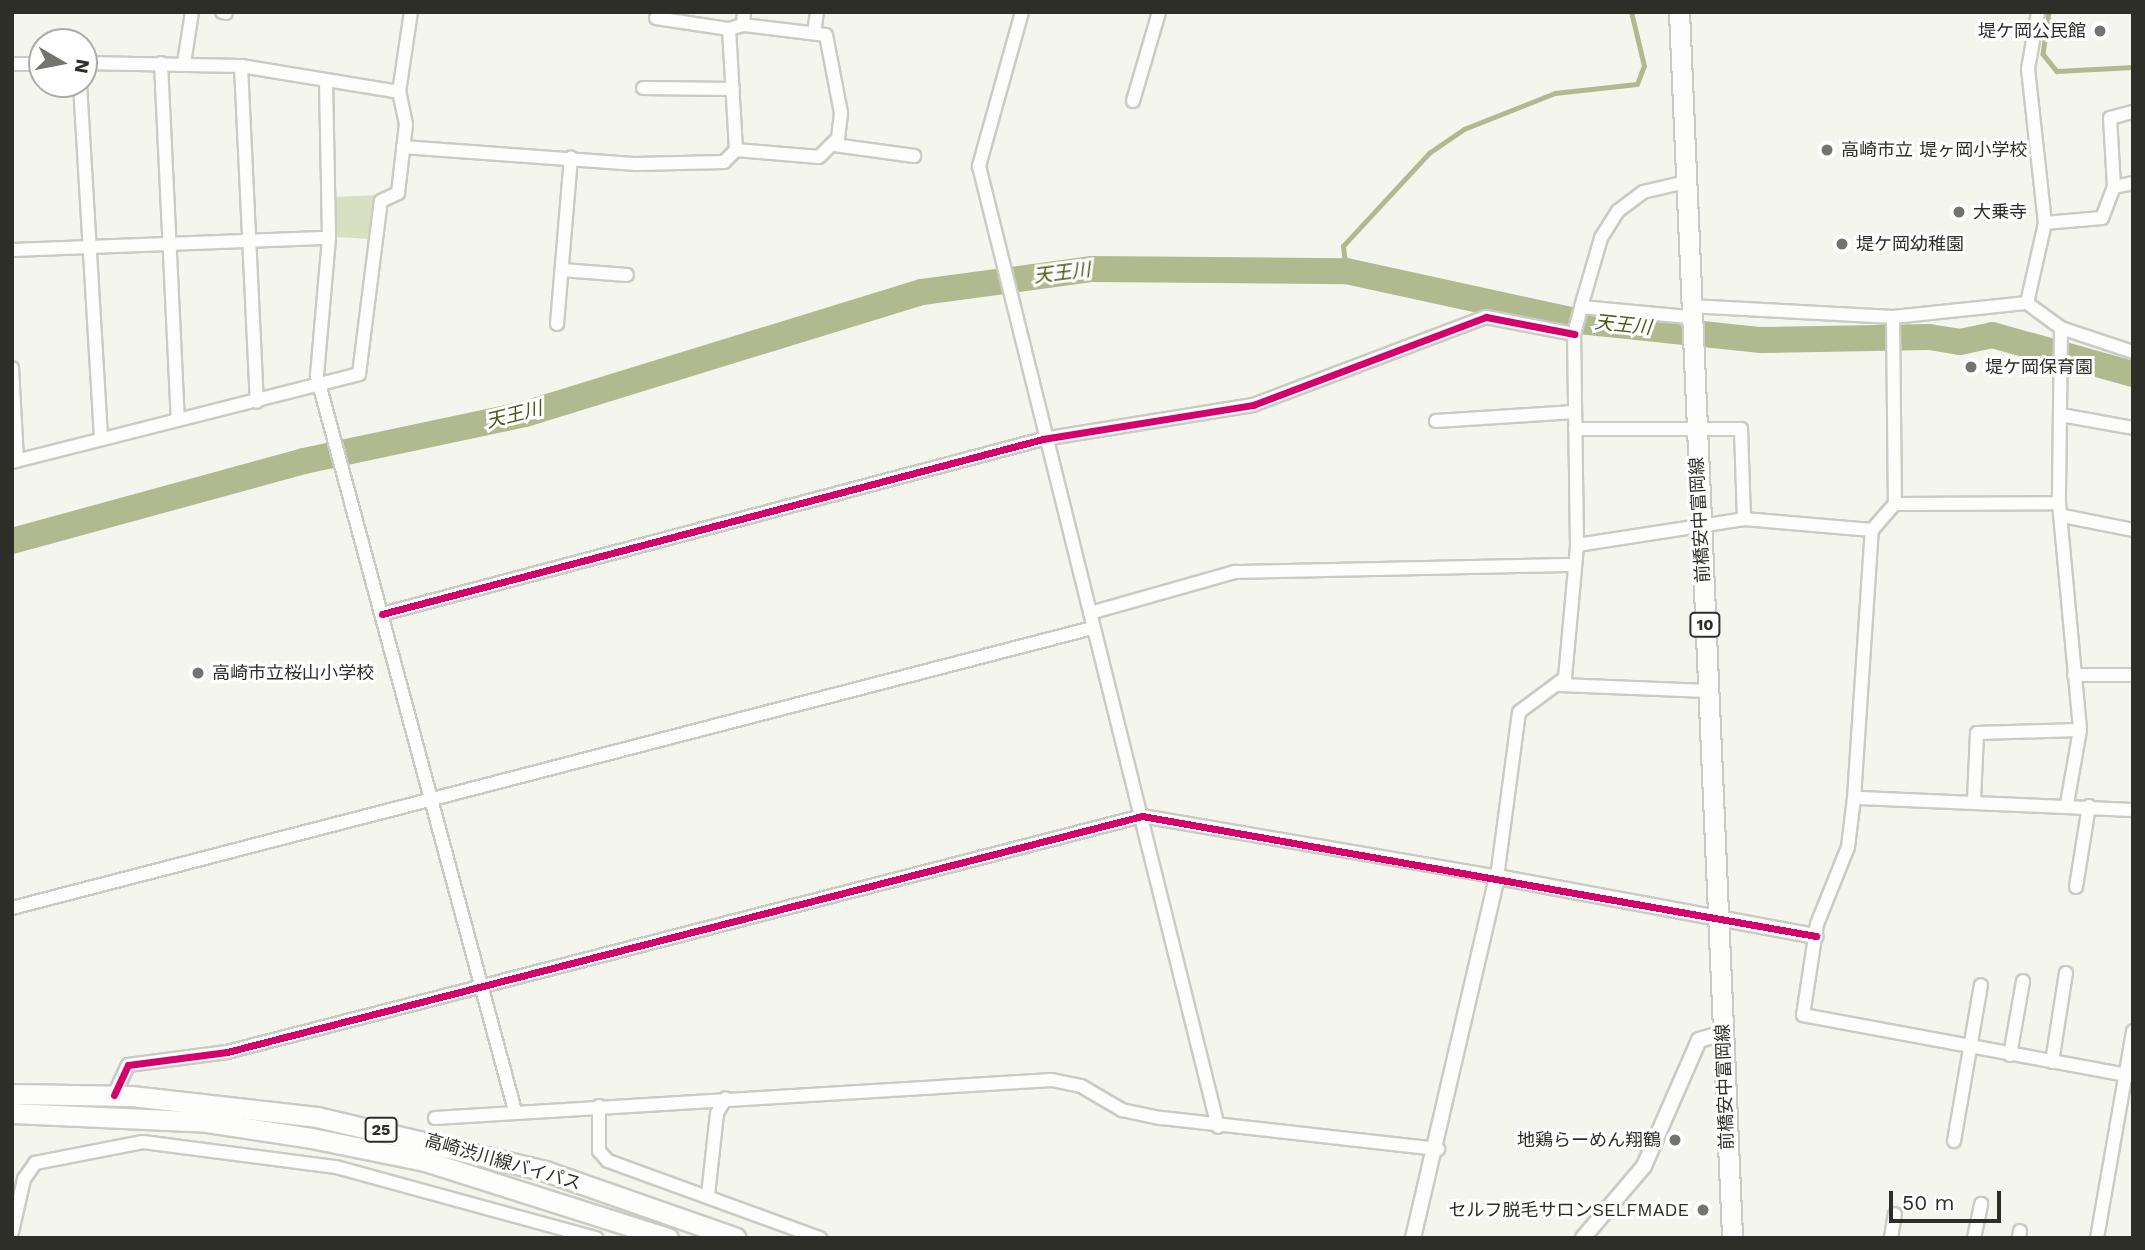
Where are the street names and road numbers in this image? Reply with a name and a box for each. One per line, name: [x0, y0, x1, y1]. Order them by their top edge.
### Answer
street label: 前橋安中富岡線: [1686, 457, 1714, 583]
road number: 10: [1689, 612, 1721, 638]
street label: 前橋安中富岡線: [1712, 1024, 1738, 1150]
road number: 25: [364, 1118, 398, 1142]
street label: 高崎渋川線バイパス: [422, 1129, 584, 1195]

